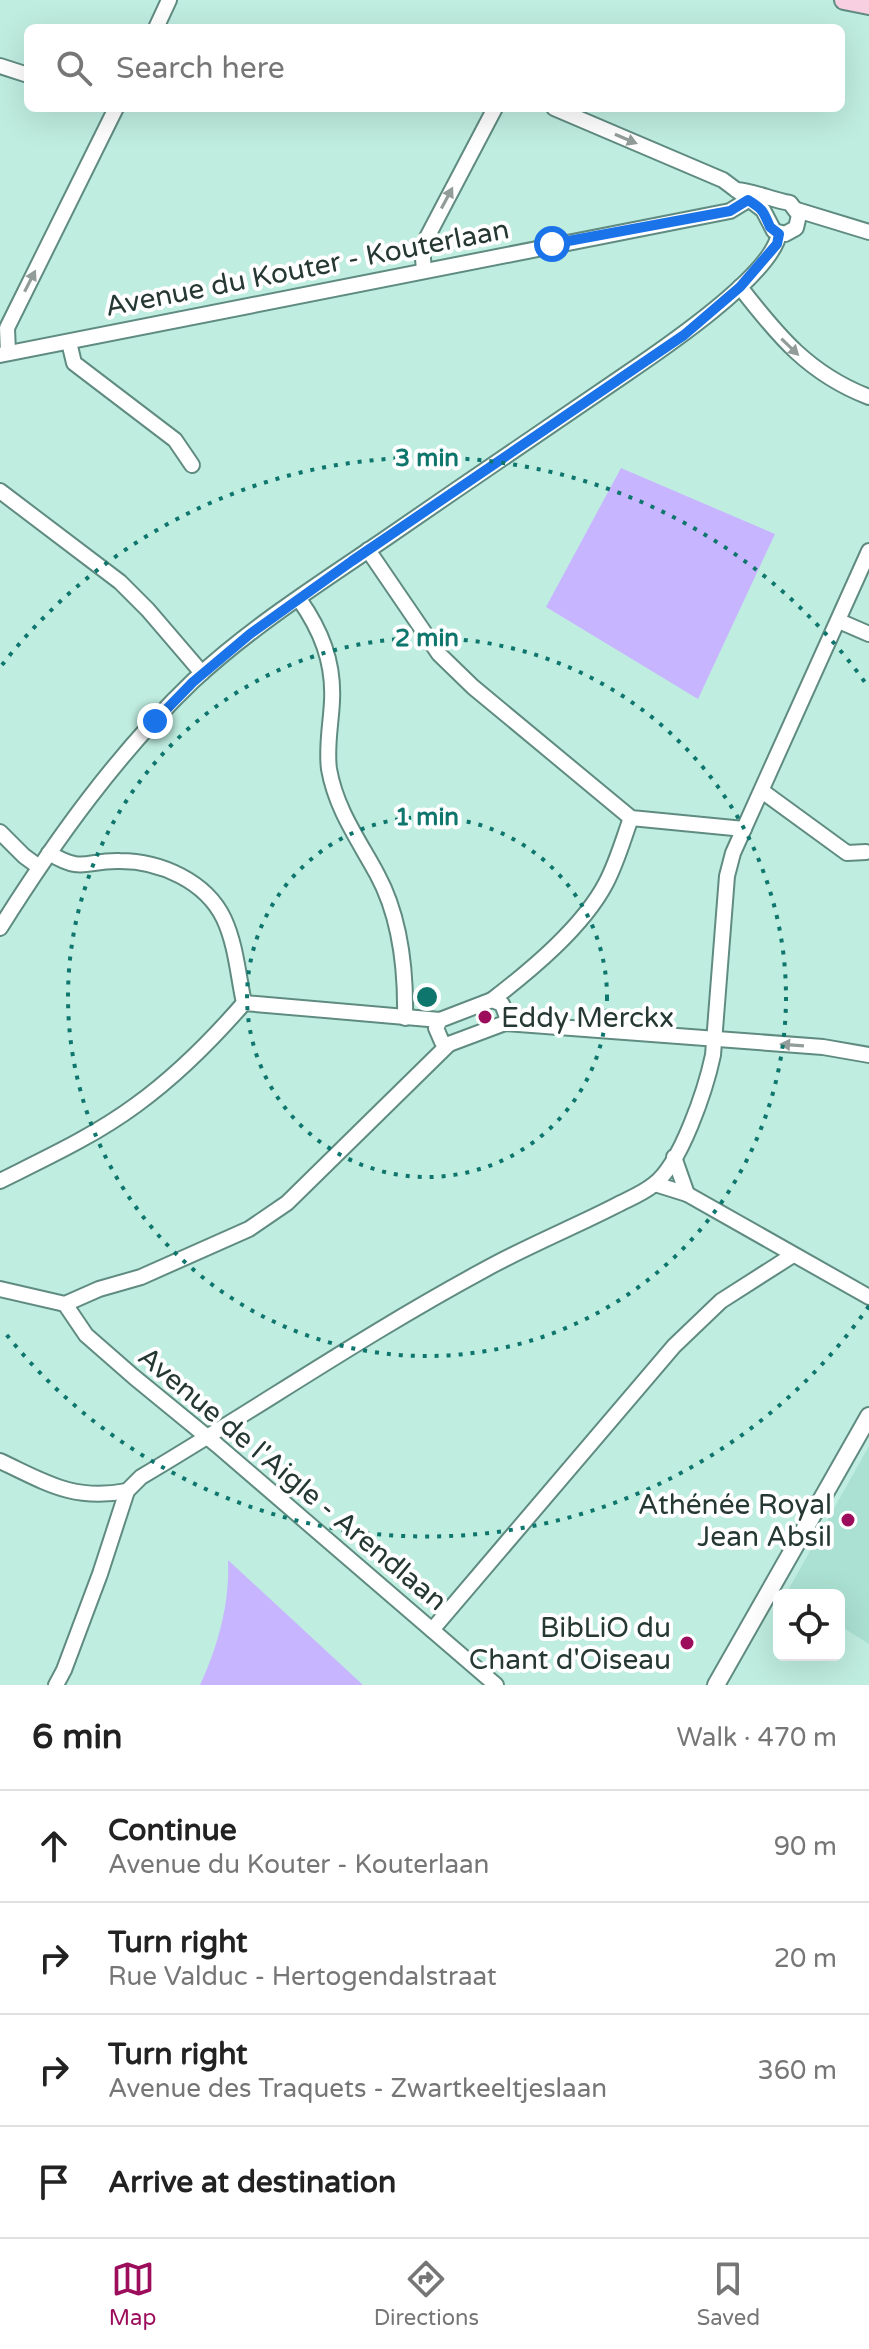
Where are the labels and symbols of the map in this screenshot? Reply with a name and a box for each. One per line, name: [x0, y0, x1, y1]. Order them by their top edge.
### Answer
one-way arrow: [614, 132, 638, 145]
one-way arrow: [441, 187, 454, 210]
street label: Avenue du Kouter - Kouterlaan: [102, 212, 512, 324]
route start: [534, 226, 570, 262]
one-way arrow: [23, 270, 37, 293]
one-way arrow: [780, 337, 799, 355]
text: 3 min: [395, 444, 459, 473]
text: 2 min: [395, 624, 459, 653]
route end: [137, 703, 173, 739]
text: 1 min: [395, 803, 459, 832]
centre of rings: [413, 983, 441, 1011]
place label: Eddy Merckx: [501, 1001, 674, 1035]
marker: Eddy Merckx: [476, 1008, 494, 1026]
one-way arrow: [779, 1038, 804, 1051]
street label: Avenue de l'Aigle - Arendlaan: [131, 1340, 454, 1618]
place label: Athénée Royal Jean Absil: [638, 1488, 832, 1554]
marker: Athénée Royal Jean Absil: [839, 1511, 857, 1529]
place label: BibLiO du Chant d'Oiseau: [469, 1611, 671, 1677]
marker: BibLiO du Chant d'Oiseau: [678, 1634, 696, 1652]

